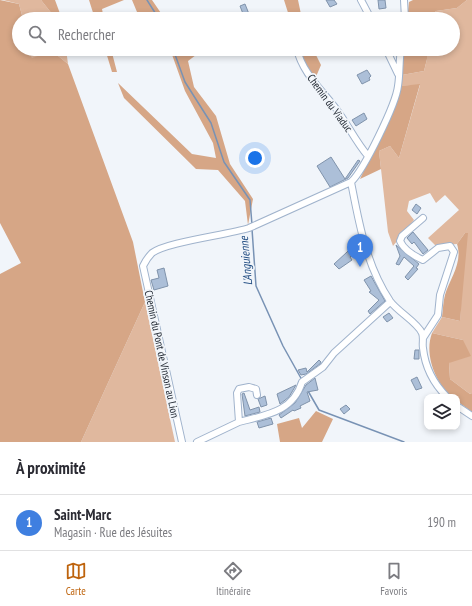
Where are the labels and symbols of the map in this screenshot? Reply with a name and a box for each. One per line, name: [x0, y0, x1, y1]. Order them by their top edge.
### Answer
street label: Chemin du Viaduc: [304, 71, 356, 135]
your location: [245, 148, 265, 168]
pin: 1: [347, 234, 373, 267]
water label: L'Anguienne: [236, 235, 255, 286]
street label: Chemin du Pont de Vinson au Lion: [142, 289, 182, 419]

